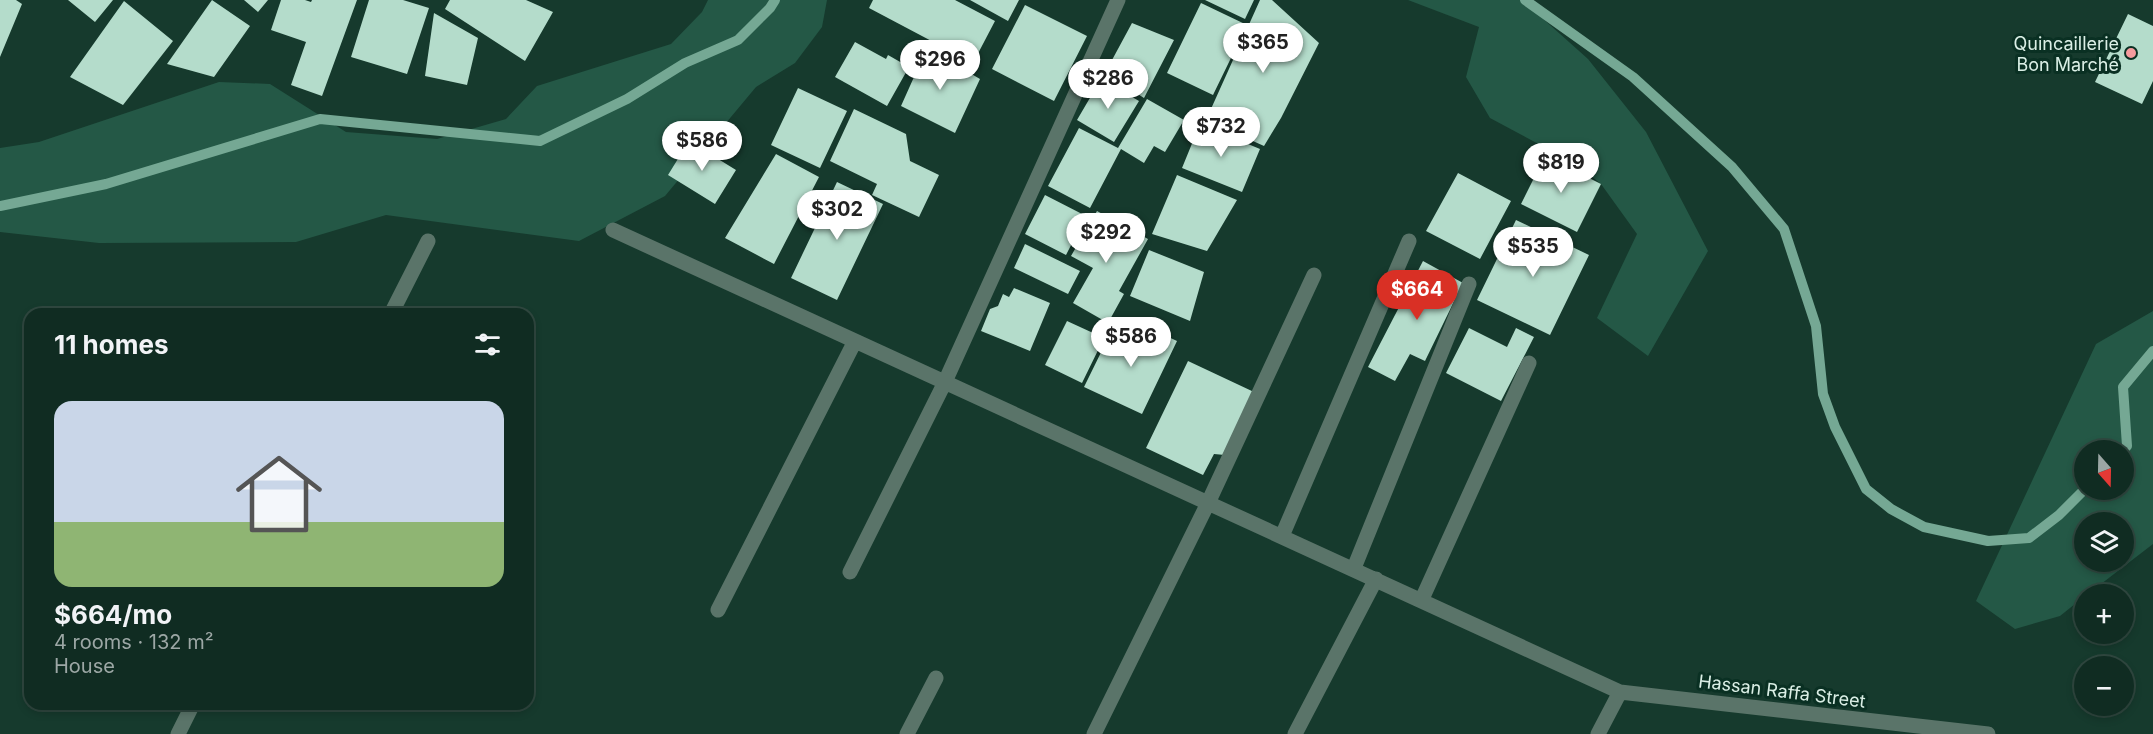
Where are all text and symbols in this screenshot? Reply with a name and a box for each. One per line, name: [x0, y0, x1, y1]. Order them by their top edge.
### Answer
pin: $365: [1227, 23, 1299, 74]
text: $365: [1237, 30, 1289, 54]
place label: Quincaillerie Bon Marché: [2014, 33, 2119, 75]
pin: $296: [904, 40, 976, 91]
marker: Quincaillerie Bon Marché: [2124, 46, 2138, 60]
text: $296: [914, 47, 966, 71]
pin: $286: [1072, 59, 1144, 110]
text: $286: [1082, 66, 1134, 90]
pin: $732: [1185, 107, 1257, 158]
text: $732: [1196, 114, 1246, 138]
pin: $586: [666, 121, 738, 172]
text: $586: [676, 128, 728, 152]
pin: $819: [1525, 143, 1597, 194]
text: $819: [1537, 150, 1585, 174]
pin: $302: [801, 190, 873, 241]
text: $302: [811, 197, 863, 221]
pin: $292: [1070, 213, 1142, 264]
text: $292: [1080, 220, 1132, 244]
pin: $535: [1497, 227, 1569, 278]
text: $535: [1507, 234, 1559, 258]
pin: $664: [1381, 270, 1453, 321]
text: $664: [1391, 277, 1443, 301]
pin: $586: [1095, 317, 1167, 368]
text: $586: [1105, 324, 1157, 348]
icon: filters: [471, 328, 504, 361]
text: 11 homes: [54, 329, 169, 360]
icon: home: [225, 440, 333, 548]
north arrow: [2074, 440, 2134, 500]
map controls: [2074, 440, 2134, 716]
button: layers: [2074, 512, 2134, 572]
button: +: [2074, 584, 2134, 644]
text: $664/mo: [54, 599, 172, 630]
text: 4 rooms · 132 m²: [54, 630, 213, 654]
text: House: [54, 654, 115, 678]
button: −: [2074, 656, 2134, 716]
street label: Hassan Raffa Street: [1697, 670, 1867, 712]

